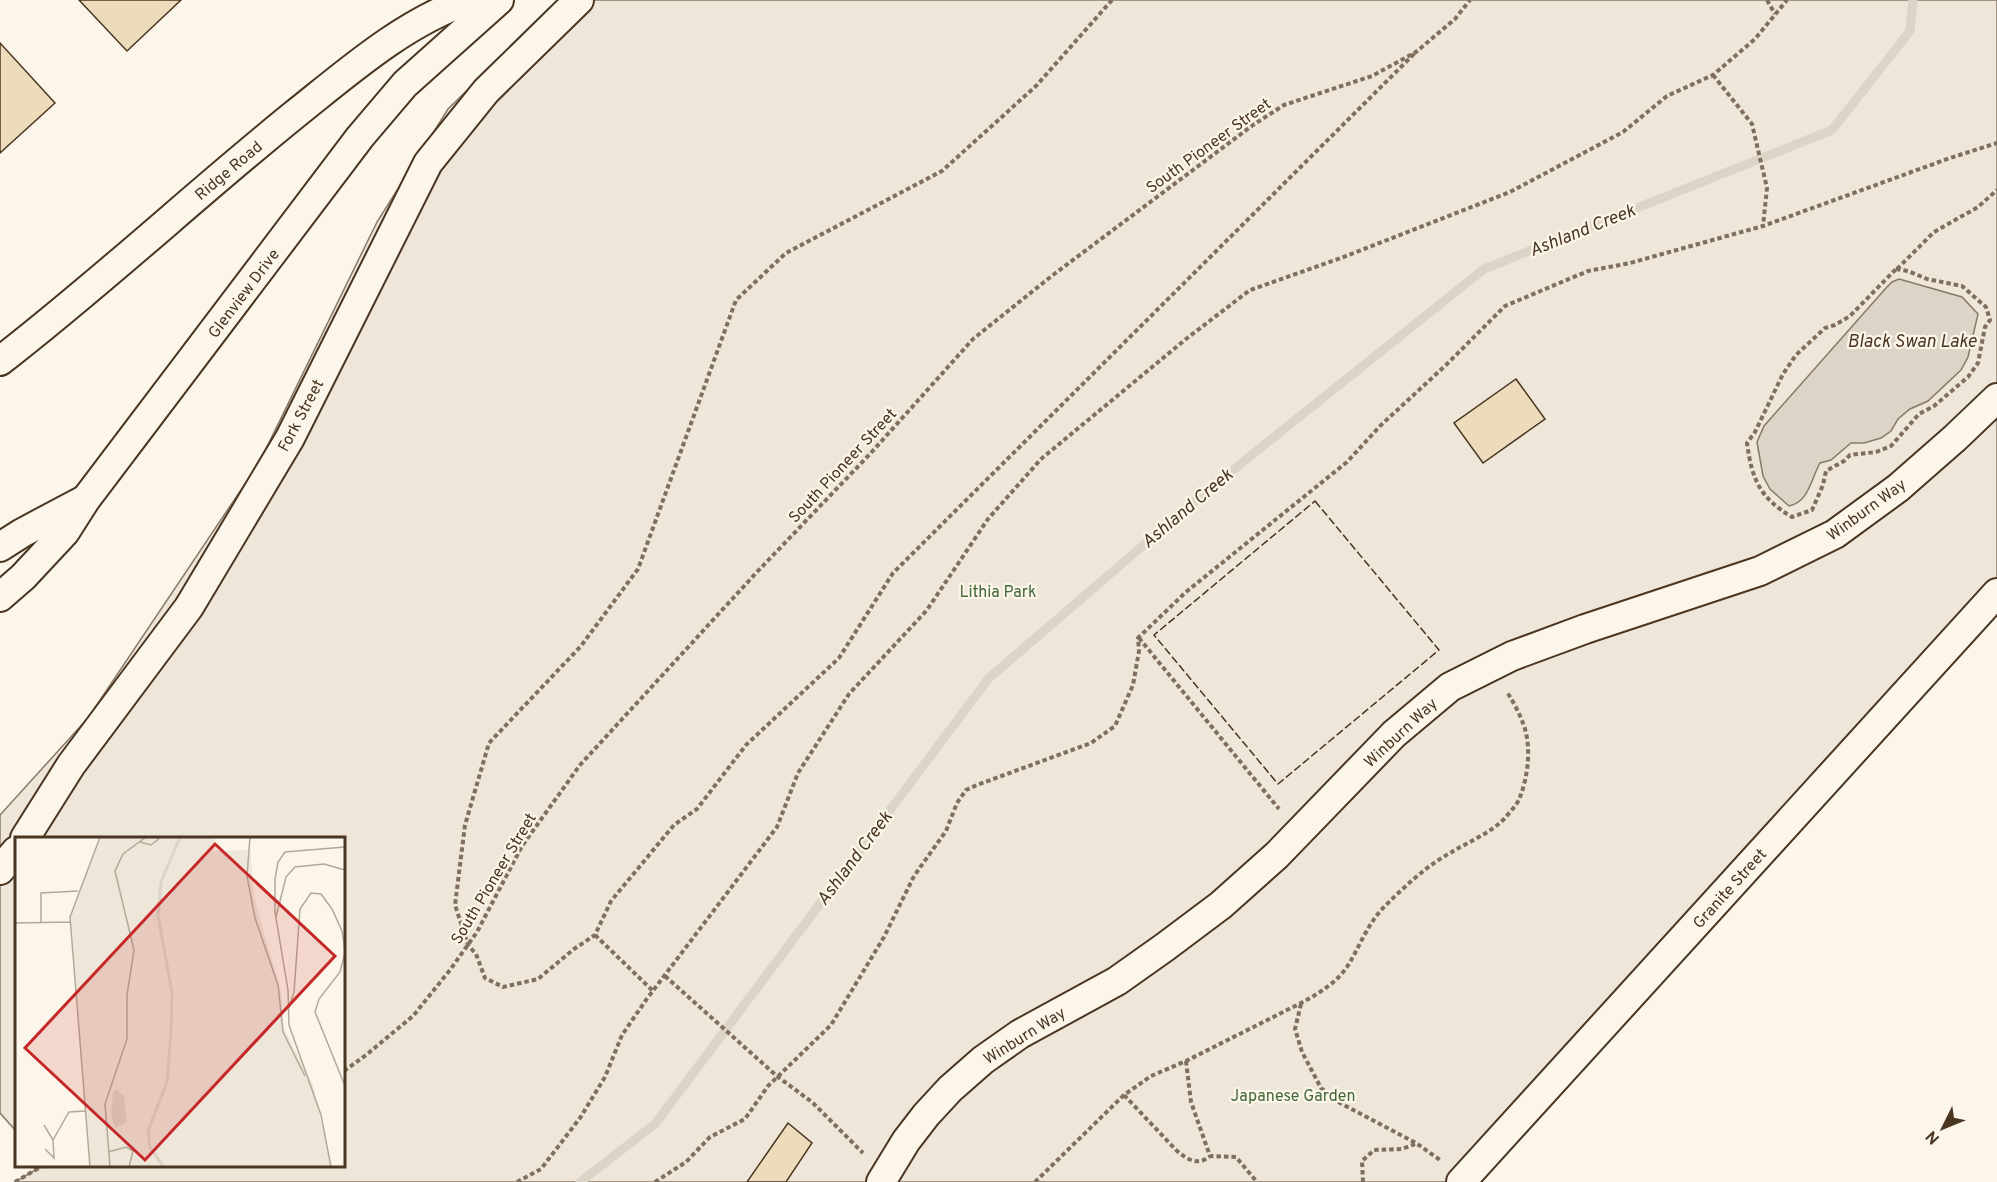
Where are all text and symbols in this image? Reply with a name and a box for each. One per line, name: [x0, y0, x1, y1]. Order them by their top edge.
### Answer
street label: South Pioneer Street: [1143, 95, 1276, 199]
street label: Ridge Road: [191, 138, 267, 206]
water label: Ashland Creek: [1526, 199, 1640, 263]
street label: Glenview Drive: [204, 246, 285, 343]
water label: Black Swan Lake: [1847, 331, 1977, 354]
street label: Fork Street: [274, 376, 329, 456]
street label: South Pioneer Street: [785, 405, 902, 528]
water label: Ashland Creek: [1138, 464, 1239, 554]
street label: Winburn Way: [1824, 475, 1911, 546]
park label: Lithia Park: [959, 583, 1037, 603]
street label: Winburn Way: [1360, 694, 1442, 773]
water label: Ashland Creek: [812, 806, 899, 911]
street label: South Pioneer Street: [448, 810, 542, 948]
inset map: [15, 837, 345, 1167]
street label: Granite Street: [1689, 845, 1772, 934]
street label: Winburn Way: [980, 1004, 1070, 1070]
park label: Japanese Garden: [1231, 1087, 1355, 1107]
north arrow: [1913, 1098, 1973, 1158]
text: N: [1922, 1126, 1945, 1148]

